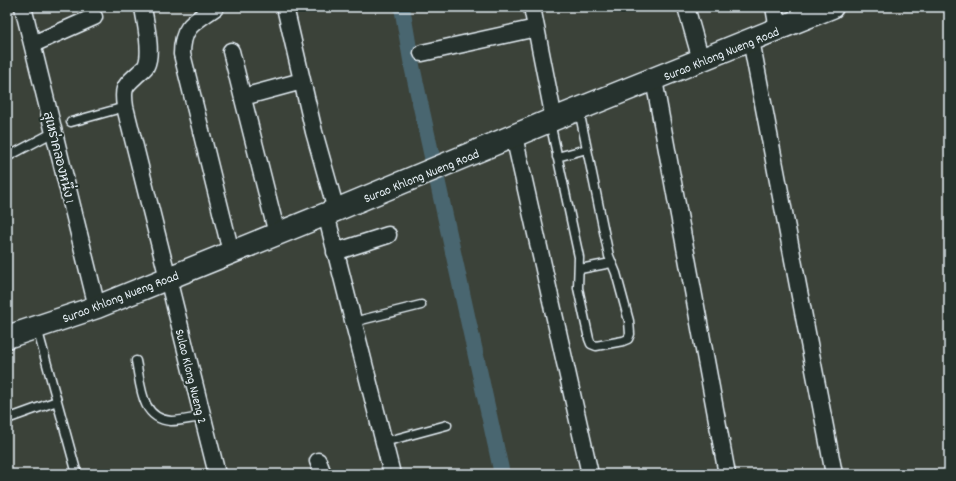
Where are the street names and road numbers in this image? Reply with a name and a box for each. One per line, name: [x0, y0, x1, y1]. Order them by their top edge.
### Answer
street label: Surao Khlong Nueng Road: [661, 23, 783, 87]
street label: สุเหร่าคลองหนึ่ง 1: [37, 109, 83, 205]
street label: Surao Khlong Nueng Road: [361, 145, 483, 209]
street label: Surao Khlong Nueng Road: [60, 267, 182, 329]
street label: Sulao Klong Nueng 2: [169, 327, 211, 426]

